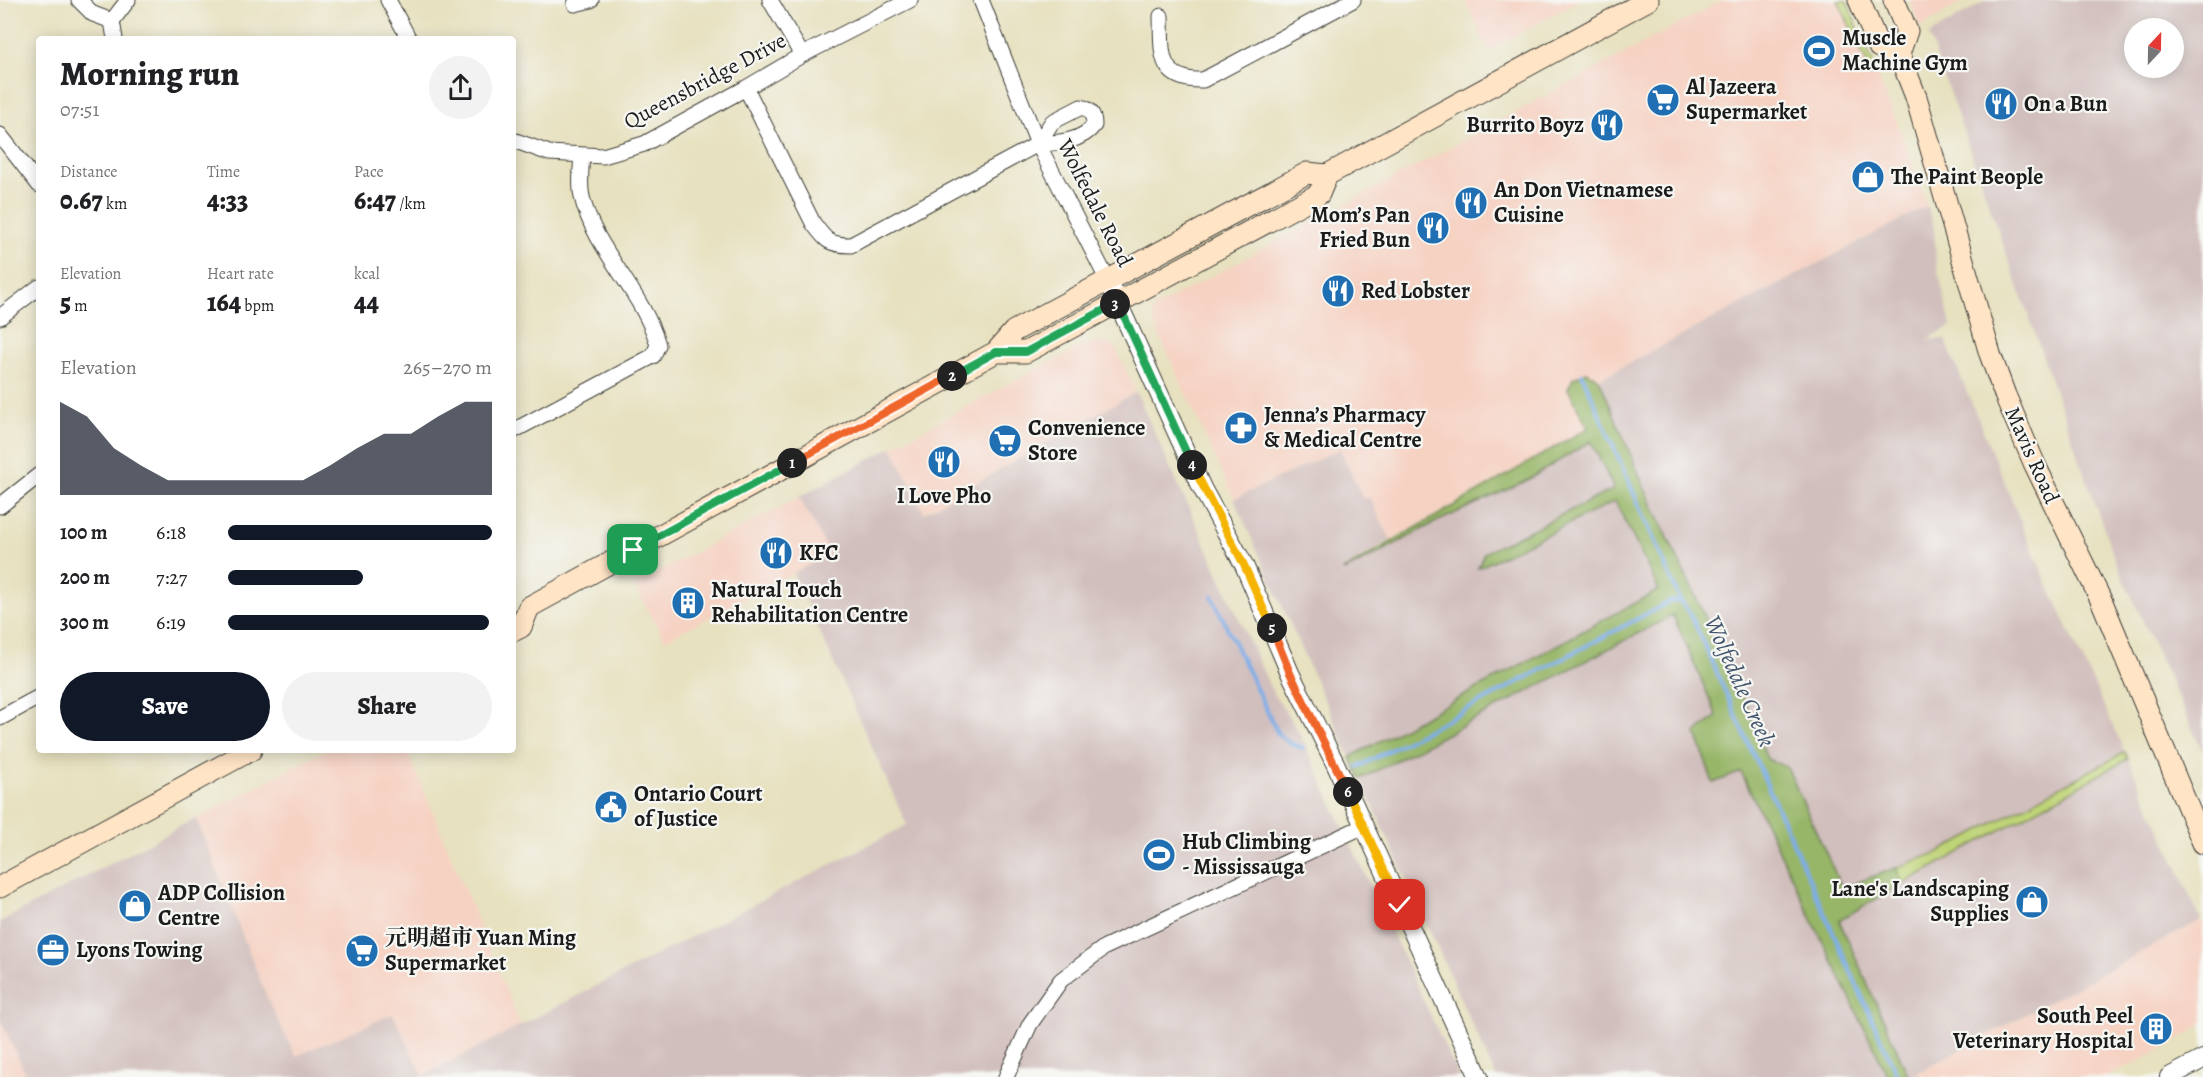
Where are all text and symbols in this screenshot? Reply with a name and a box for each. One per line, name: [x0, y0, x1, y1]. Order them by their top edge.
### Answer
north arrow: [2124, 18, 2184, 78]
map controls: [2124, 18, 2184, 78]
place label: Muscle Machine Gym: [1842, 23, 1968, 78]
street label: Queensbridge Drive: [618, 25, 792, 137]
sports icon: Muscle Machine Gym: [1801, 33, 1837, 69]
text: Morning run: [60, 51, 239, 96]
button: share: [429, 56, 492, 119]
place label: Al Jazeera Supermarket: [1685, 72, 1808, 127]
supermarket icon: Al Jazeera Supermarket: [1645, 82, 1681, 118]
restaurant icon: On a Bun: [1983, 86, 2019, 122]
place label: On a Bun: [2024, 89, 2108, 119]
text: 07:51: [60, 96, 99, 123]
restaurant icon: Burrito Boyz: [1589, 107, 1625, 143]
place label: Burrito Boyz: [1466, 110, 1584, 140]
street label: Wolfedale Road: [1050, 133, 1140, 272]
shop icon: The Paint Beople: [1850, 159, 1886, 195]
text: Distance: [60, 161, 117, 183]
text: Time: [207, 161, 240, 183]
text: Pace: [354, 161, 384, 183]
place label: The Paint Beople: [1891, 162, 2043, 192]
place label: An Don Vietnamese Cuisine: [1493, 175, 1674, 230]
text: 0.67: [60, 183, 103, 218]
text: 4:33: [207, 183, 248, 218]
text: 6:47: [354, 183, 396, 218]
restaurant icon: An Don Vietnamese Cuisine: [1453, 185, 1489, 221]
text: km: [103, 193, 127, 215]
text: /km: [396, 193, 426, 215]
place label: Mom’s Pan Fried Bun: [1311, 200, 1410, 255]
restaurant icon: Mom’s Pan Fried Bun: [1415, 210, 1451, 246]
text: Elevation: [60, 263, 121, 285]
text: Heart rate: [207, 263, 274, 285]
text: kcal: [354, 263, 380, 285]
restaurant icon: Red Lobster: [1320, 273, 1356, 309]
place label: Red Lobster: [1361, 276, 1470, 306]
text: 5: [60, 285, 71, 320]
text: 164: [207, 285, 241, 320]
text: 44: [354, 285, 379, 320]
pin: 3: [1100, 289, 1130, 319]
text: 3: [1112, 293, 1118, 315]
text: m: [71, 295, 88, 317]
text: bpm: [241, 295, 274, 317]
text: Elevation: [60, 354, 137, 381]
text: 265–270 m: [403, 354, 492, 381]
pin: 2: [937, 361, 967, 391]
text: 2: [948, 365, 956, 387]
place label: Jenna’s Pharmacy & Medical Centre: [1264, 400, 1426, 455]
street label: Mavis Road: [1997, 402, 2067, 508]
pharmacy icon: Jenna’s Pharmacy & Medical Centre: [1223, 410, 1259, 446]
place label: Convenience Store: [1028, 413, 1145, 468]
supermarket icon: Convenience Store: [987, 423, 1023, 459]
restaurant icon: I Love Pho: [926, 444, 962, 480]
pin: 1: [777, 448, 807, 478]
pin: 4: [1177, 450, 1207, 480]
text: 1: [789, 452, 795, 474]
text: 4: [1188, 454, 1196, 476]
place label: I Love Pho: [897, 481, 991, 511]
text: 100 m: [60, 519, 108, 546]
text: 6:18: [156, 519, 187, 546]
pin: [607, 524, 658, 575]
icon: arrive: [616, 533, 649, 566]
restaurant icon: KFC: [758, 535, 794, 571]
place label: KFC: [799, 538, 838, 568]
text: 200 m: [60, 564, 110, 591]
text: 7:27: [156, 564, 187, 591]
place label: Natural Touch Rehabilitation Centre: [711, 575, 908, 630]
building icon: Natural Touch Rehabilitation Centre: [670, 585, 706, 621]
text: 300 m: [60, 609, 109, 636]
text: 6:19: [156, 609, 186, 636]
water label: Wolfedale Creek: [1697, 610, 1783, 752]
pin: 5: [1257, 613, 1287, 643]
text: 5: [1269, 617, 1275, 639]
button: Save: [60, 672, 270, 741]
button: Share: [282, 672, 492, 741]
pin: 6: [1333, 777, 1363, 807]
place label: Ontario Court of Justice: [634, 779, 763, 834]
text: 6: [1344, 781, 1352, 803]
public building icon: Ontario Court of Justice: [593, 789, 629, 825]
place label: Hub Climbing - Mississauga: [1182, 827, 1312, 882]
sports icon: Hub Climbing - Mississauga: [1141, 837, 1177, 873]
place label: Lane's Landscaping Supplies: [1831, 874, 2010, 929]
place label: ADP Collision Centre: [157, 878, 285, 933]
pin: [1374, 879, 1425, 930]
shop icon: Lane's Landscaping Supplies: [2014, 884, 2050, 920]
shop icon: ADP Collision Centre: [117, 888, 153, 924]
icon: check: [1383, 888, 1416, 921]
place label: 元明超市 Yuan Ming Supermarket: [385, 923, 577, 978]
office icon: Lyons Towing: [35, 932, 71, 968]
supermarket icon: 元明超市 Yuan Ming Supermarket: [344, 933, 380, 969]
place label: Lyons Towing: [76, 935, 203, 965]
place label: South Peel Veterinary Hospital: [1952, 1001, 2133, 1056]
building icon: South Peel Veterinary Hospital: [2138, 1011, 2174, 1047]

